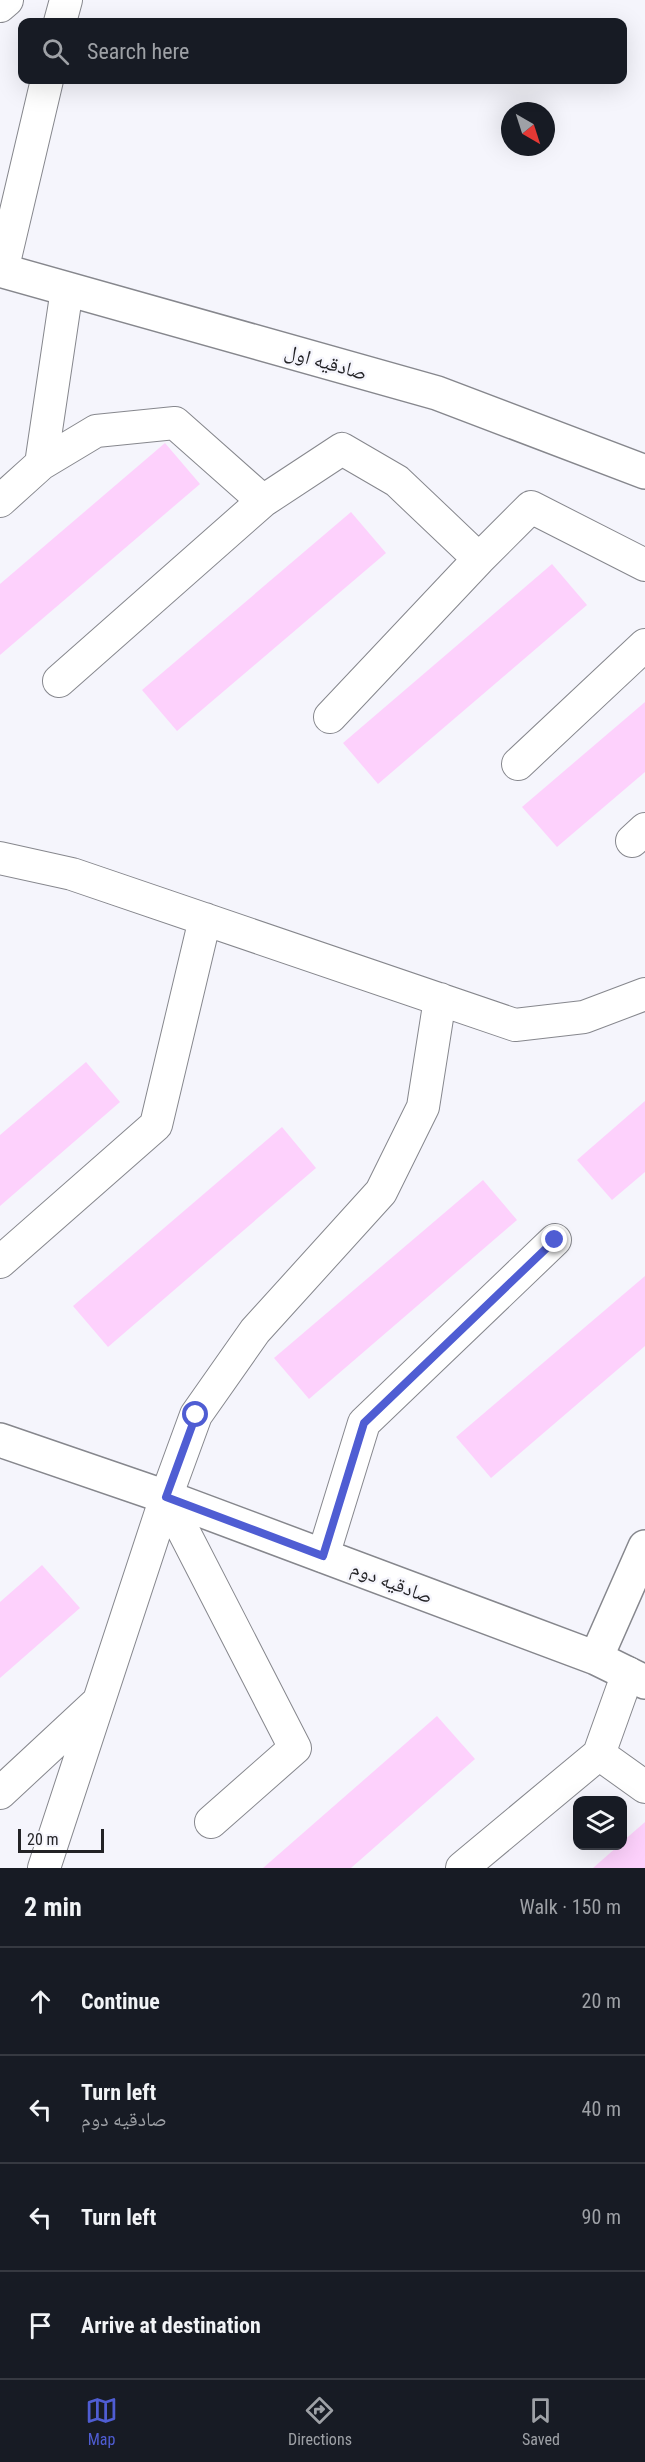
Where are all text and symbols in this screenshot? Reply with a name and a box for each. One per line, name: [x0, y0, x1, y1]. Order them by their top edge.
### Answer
search box: [18, 18, 627, 84]
icon: search: [39, 35, 72, 68]
text: Search here: [87, 39, 189, 64]
north arrow: [501, 102, 555, 156]
street label: صادقیه اول: [282, 339, 370, 385]
route end: [541, 1226, 567, 1252]
route start: [182, 1401, 208, 1427]
street label: صادقیه دوم: [347, 1555, 436, 1610]
map controls: [573, 1796, 627, 1850]
button: layers: [573, 1796, 627, 1850]
scale bar: [18, 1826, 104, 1854]
text: 20 m: [27, 1830, 59, 1849]
text: 2 min: [24, 1892, 82, 1922]
text: Walk · 150 m: [520, 1895, 621, 1919]
icon: ahead: [24, 1985, 57, 2018]
text: Continue: [81, 1989, 160, 2014]
text: 20 m: [582, 1989, 621, 2013]
text: Turn left: [81, 2080, 156, 2105]
icon: left: [24, 2093, 57, 2126]
text: 40 m: [582, 2097, 621, 2121]
text: صادقیه دوم: [81, 2107, 167, 2131]
icon: left: [24, 2201, 57, 2234]
text: Turn left: [81, 2205, 156, 2230]
text: 90 m: [582, 2205, 621, 2229]
icon: arrive: [24, 2309, 57, 2342]
text: Arrive at destination: [81, 2313, 261, 2338]
tab: Map: [85, 2394, 118, 2449]
tab: Directions: [288, 2394, 352, 2449]
tab: Saved: [522, 2394, 560, 2449]

